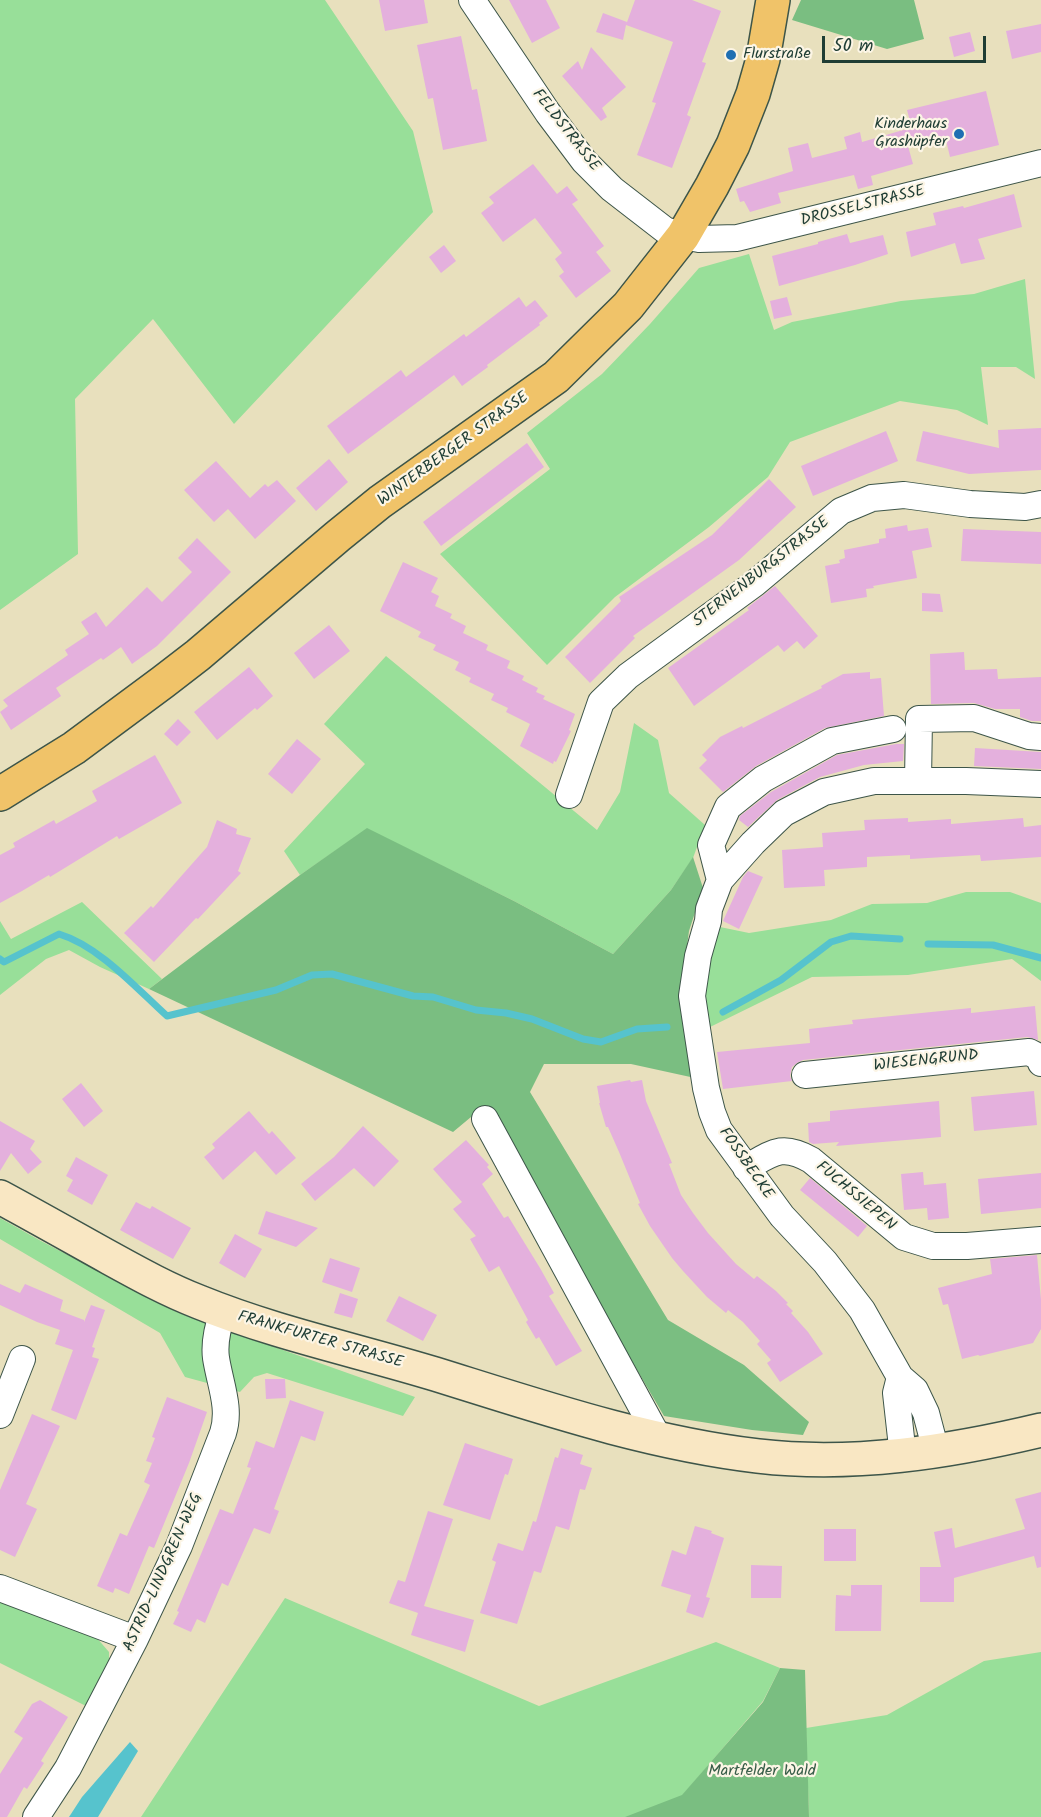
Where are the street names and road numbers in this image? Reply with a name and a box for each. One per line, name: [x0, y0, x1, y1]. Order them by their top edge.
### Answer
street label: FELDSTRASSE: [527, 86, 603, 176]
street label: DROSSELSTRASSE: [799, 182, 927, 232]
street label: WINTERBERGER STRASSE: [375, 389, 533, 511]
street label: STERNENBURGSTRASSE: [690, 514, 834, 632]
street label: WIESENGRUND: [873, 1047, 979, 1077]
street label: FOSSBECKE: [713, 1124, 777, 1204]
street label: FUCHSSIEPEN: [811, 1158, 899, 1236]
street label: FRANKFURTER STRASSE: [235, 1308, 405, 1374]
street label: ASTRID-LINDGREN-WEG: [120, 1491, 208, 1655]

